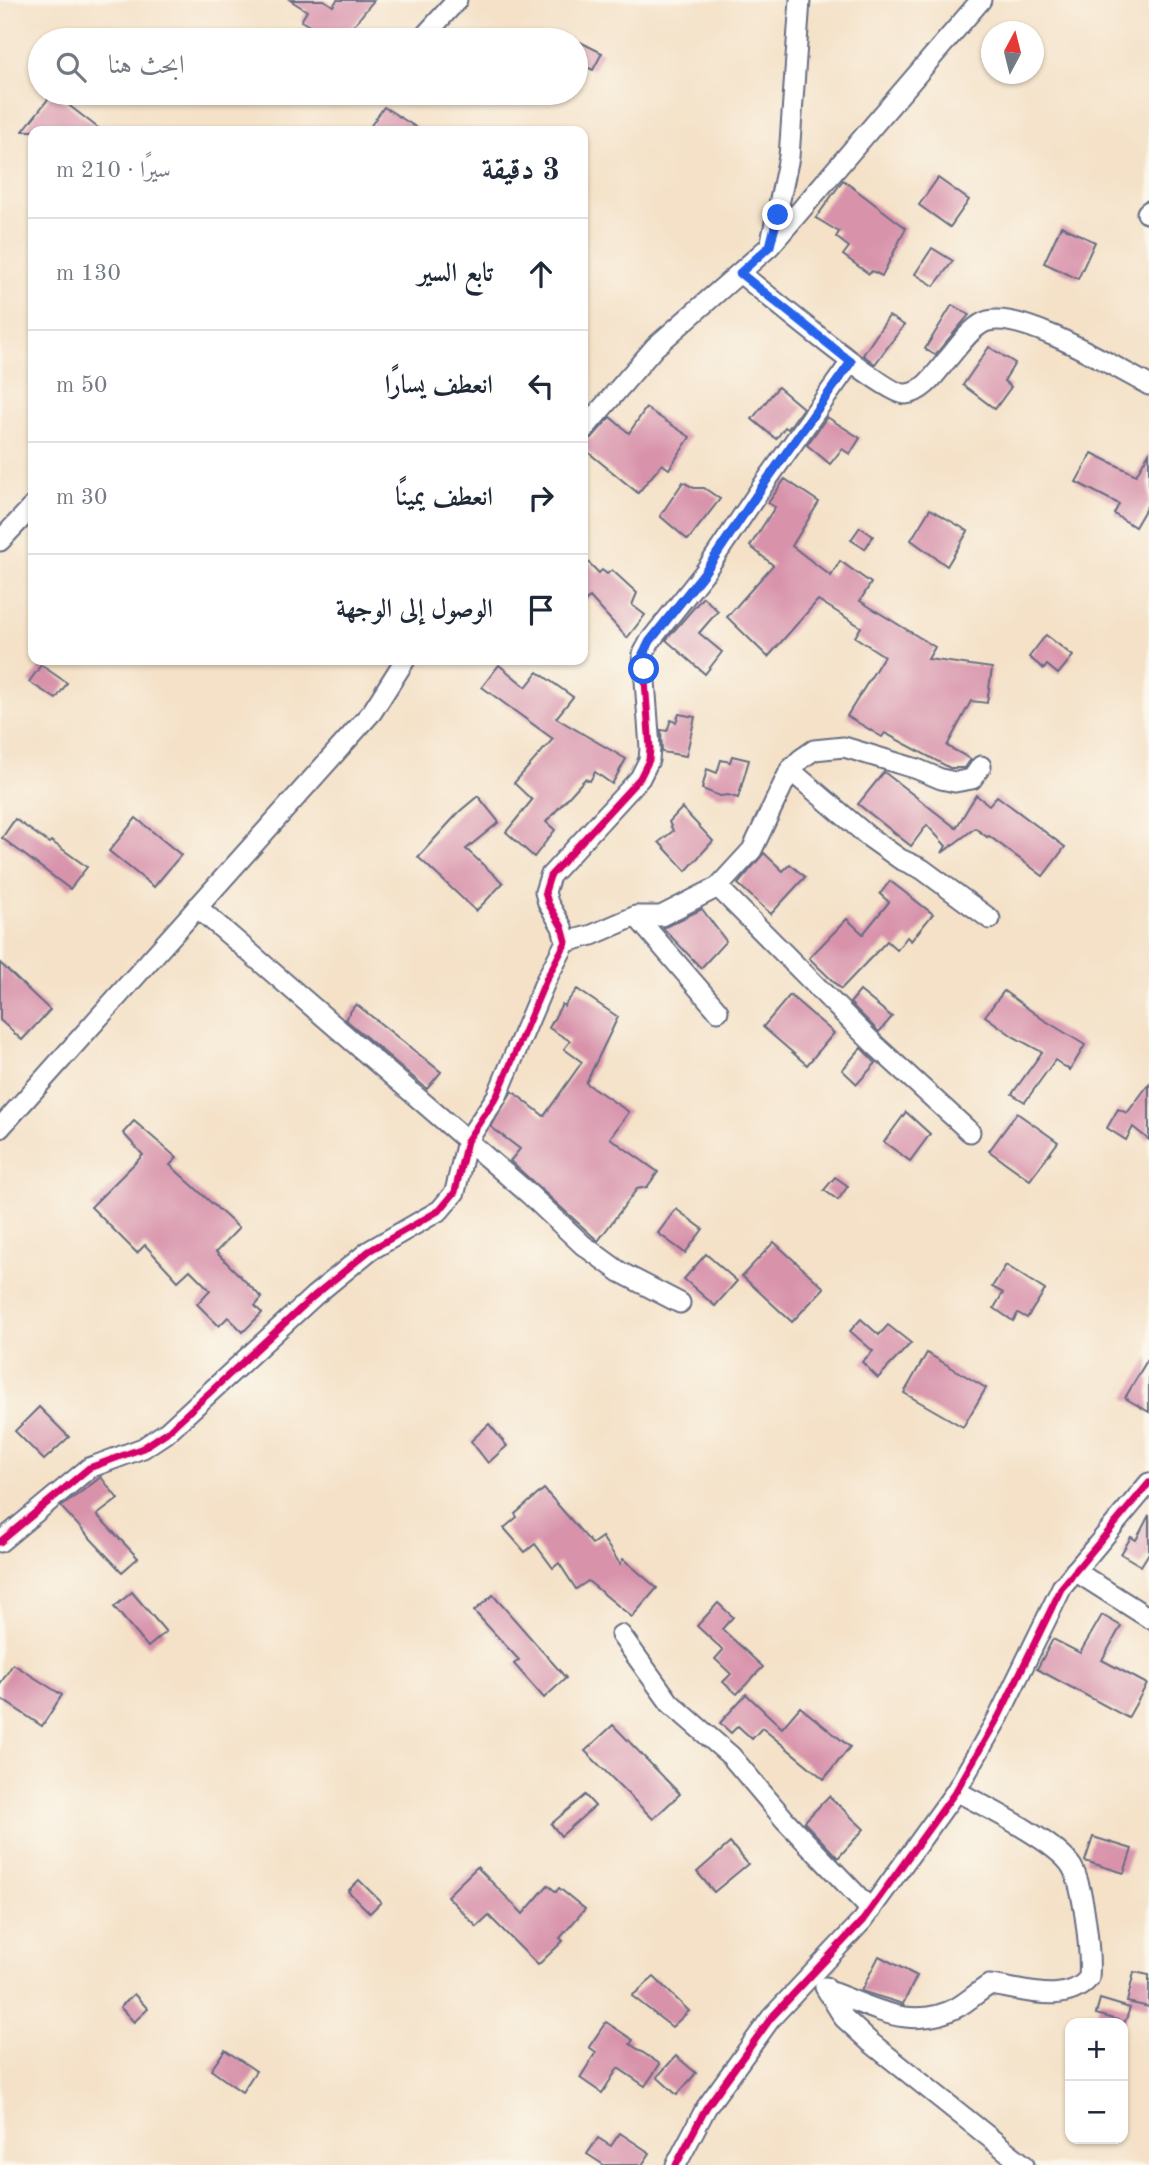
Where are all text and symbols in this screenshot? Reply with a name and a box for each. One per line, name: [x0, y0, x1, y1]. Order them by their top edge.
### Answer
north arrow: [981, 21, 1044, 84]
search box: [28, 28, 588, 105]
icon: search: [52, 48, 90, 86]
text: ابحث هنا: [108, 53, 185, 79]
text: 3 دقيقة: [482, 156, 560, 186]
text: سيرًا · 210 m: [56, 159, 171, 182]
route end: [762, 199, 793, 230]
icon: ahead: [522, 255, 560, 293]
text: تابع السير: [418, 261, 493, 287]
text: 130 m: [56, 262, 121, 285]
icon: left: [522, 367, 560, 405]
text: انعطف يسارًا: [385, 373, 493, 399]
text: 50 m: [56, 374, 107, 397]
icon: right: [522, 479, 560, 517]
text: انعطف يمينًا: [395, 485, 493, 511]
text: 30 m: [56, 486, 107, 509]
icon: arrive: [522, 591, 560, 629]
text: الوصول إلى الوجهة: [336, 597, 493, 623]
route start: [628, 653, 659, 684]
map controls: [1065, 2018, 1128, 2144]
button: +: [1065, 2018, 1128, 2081]
button: −: [1065, 2081, 1128, 2144]

